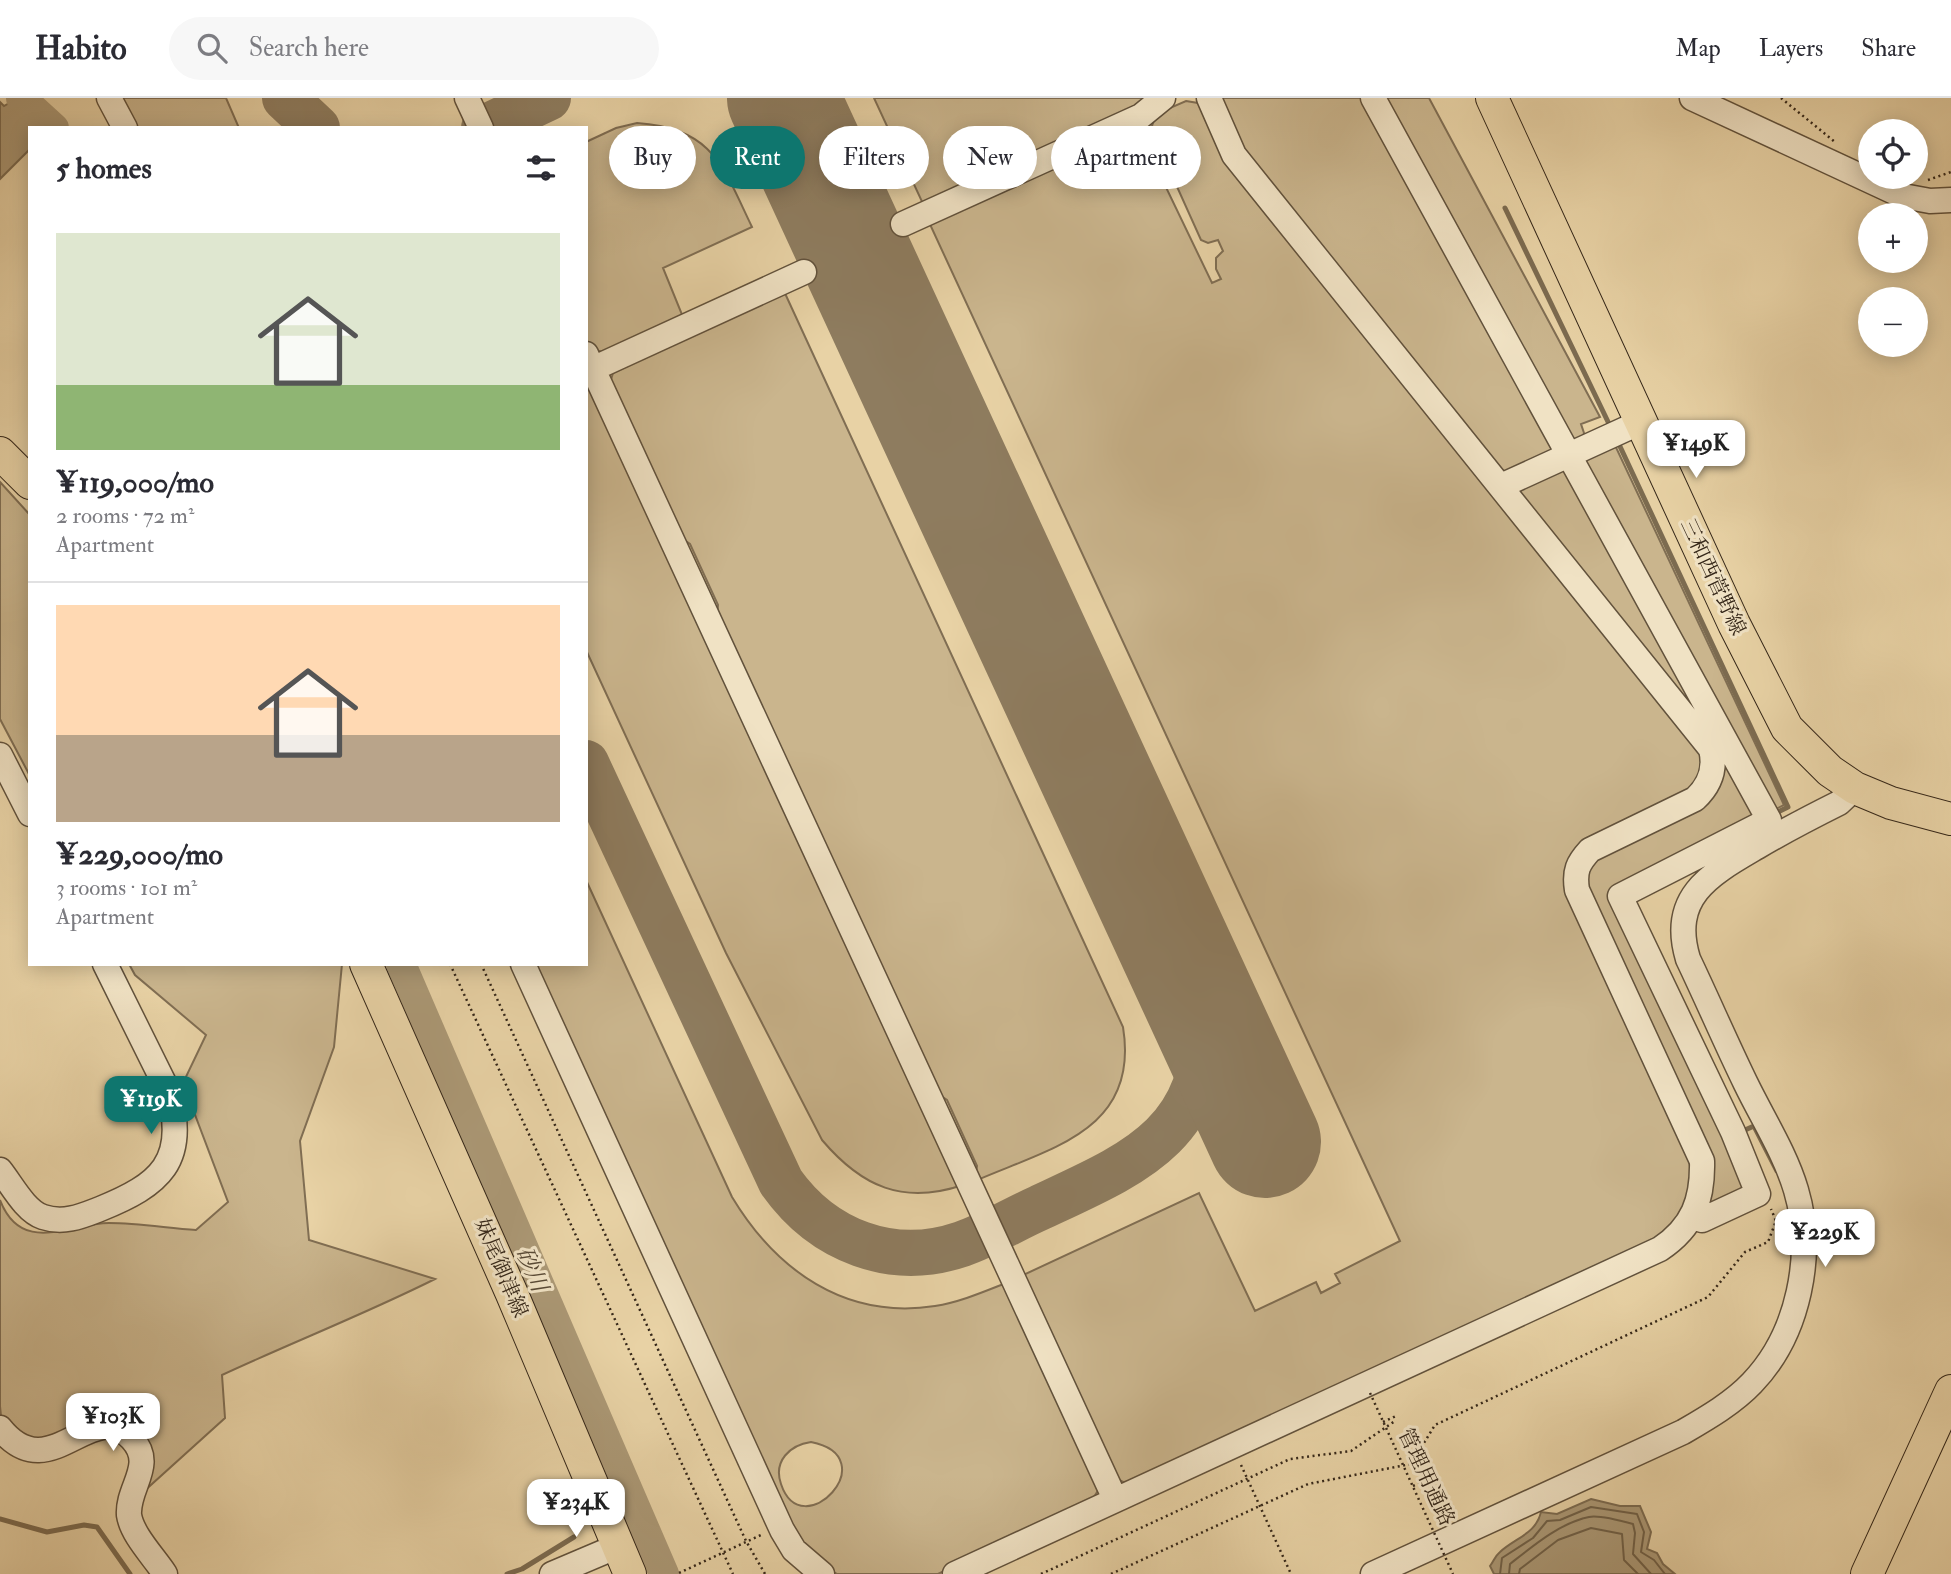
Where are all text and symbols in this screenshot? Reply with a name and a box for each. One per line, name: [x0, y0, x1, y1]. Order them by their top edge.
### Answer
search box: [169, 17, 659, 80]
text: Habito: [35, 28, 127, 69]
icon: search: [193, 29, 231, 67]
text: Search here: [249, 32, 369, 64]
text: Map: [1676, 33, 1721, 64]
text: Layers: [1759, 33, 1823, 64]
text: Share: [1861, 33, 1916, 64]
map controls: [1858, 119, 1928, 357]
button: locate: [1858, 119, 1928, 189]
chip: Buy: [609, 126, 696, 189]
chip: Rent: [710, 126, 805, 189]
chip: Filters: [819, 126, 929, 189]
chip: New: [943, 126, 1037, 189]
chip: Apartment: [1051, 126, 1201, 189]
icon: filters: [522, 149, 560, 187]
text: 5 homes: [56, 150, 152, 187]
button: +: [1858, 203, 1928, 273]
icon: home: [245, 278, 371, 404]
button: −: [1858, 287, 1928, 357]
pin: ¥149K: [1647, 420, 1745, 480]
text: ¥149K: [1663, 428, 1729, 457]
text: ¥119,000/mo: [56, 464, 214, 501]
text: 2 rooms · 72 m²: [56, 501, 194, 530]
street label: 三和西菅野線: [1674, 514, 1752, 640]
text: Apartment: [56, 530, 154, 559]
icon: home: [245, 650, 371, 776]
text: ¥229,000/mo: [56, 836, 223, 873]
text: 3 rooms · 101 m²: [56, 873, 197, 902]
text: Apartment: [56, 902, 154, 931]
pin: ¥119K: [102, 1076, 200, 1136]
text: ¥119K: [120, 1084, 182, 1113]
pin: ¥229K: [1776, 1210, 1874, 1269]
street label: 妹尾御津線: [468, 1214, 534, 1322]
text: ¥229K: [1791, 1217, 1859, 1246]
water label: 砂川: [510, 1242, 556, 1299]
pin: ¥103K: [64, 1394, 162, 1453]
text: ¥103K: [82, 1401, 144, 1430]
street label: 管理用通路: [1392, 1424, 1460, 1530]
pin: ¥234K: [527, 1480, 625, 1539]
text: ¥234K: [543, 1487, 609, 1516]

